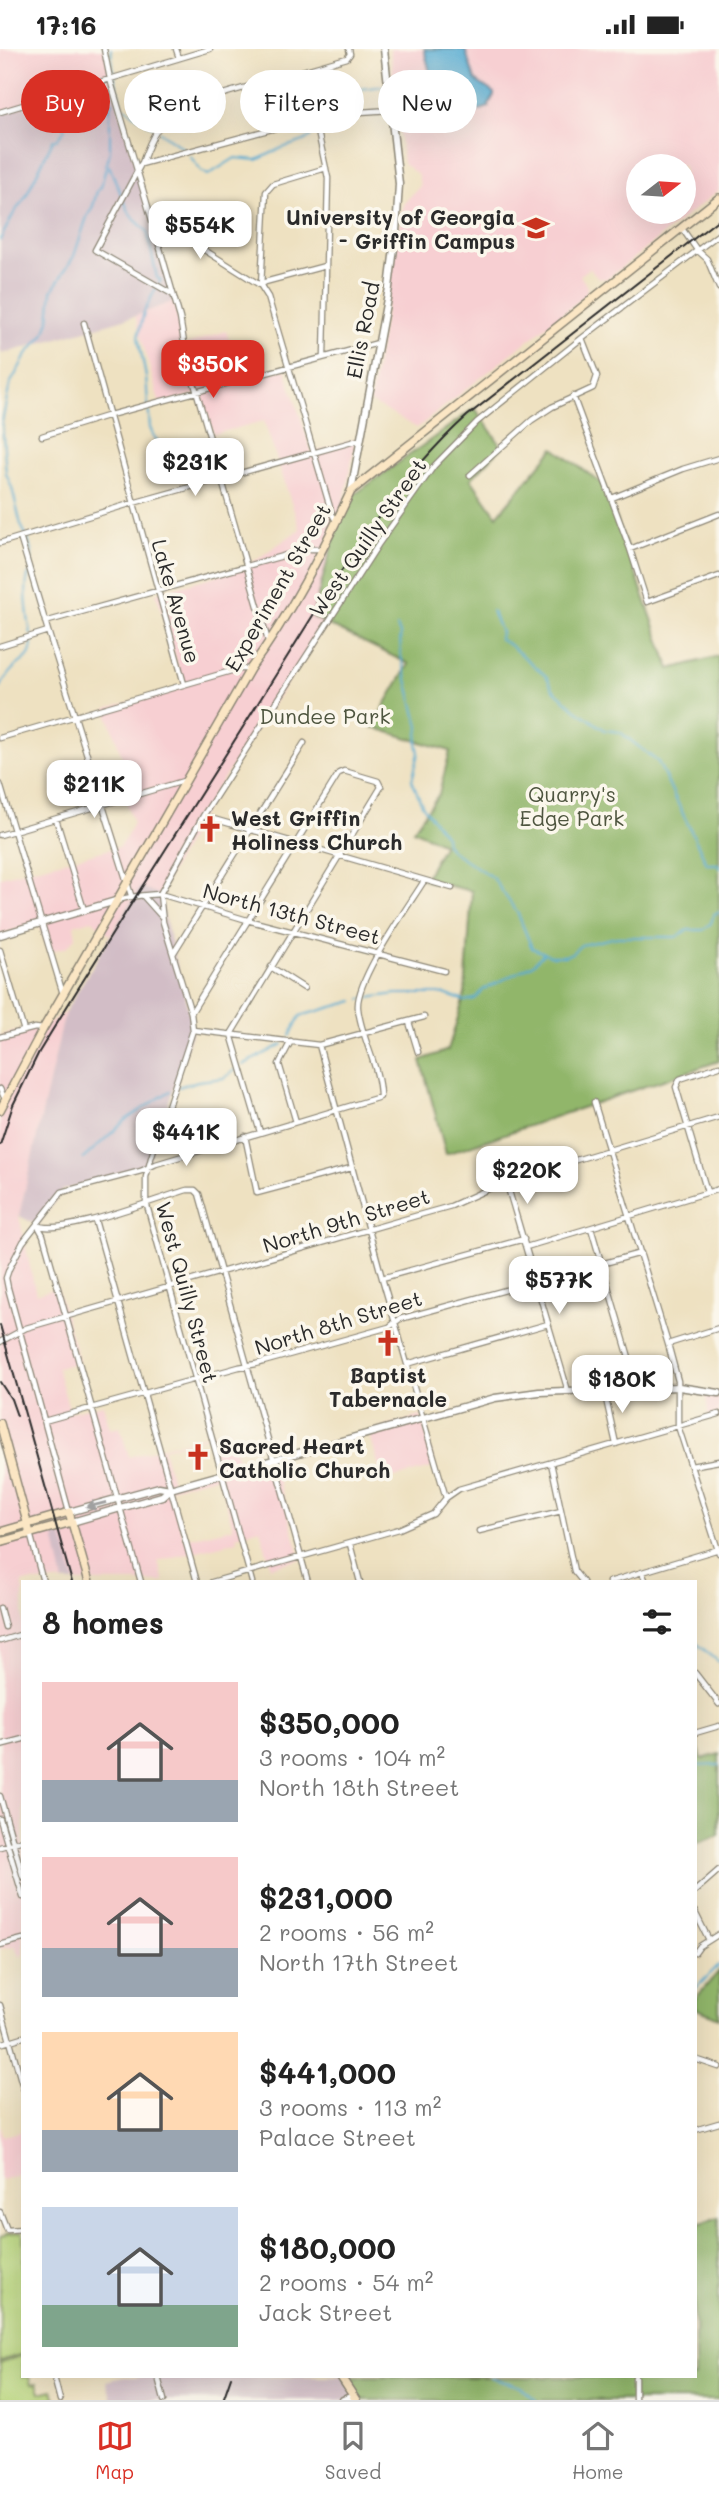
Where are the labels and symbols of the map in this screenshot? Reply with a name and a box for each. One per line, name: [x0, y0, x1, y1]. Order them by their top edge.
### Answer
north arrow: [626, 154, 696, 224]
pin: $554K: [151, 201, 249, 261]
place label: University of Georgia - Griffin Campus: [286, 203, 515, 254]
school or university icon: University of Georgia - Griffin Campus: [521, 213, 551, 243]
street label: Ellis Road: [339, 279, 385, 381]
pin: $350K: [164, 341, 262, 400]
pin: $231K: [146, 439, 244, 498]
street label: West Quilly Street: [302, 453, 432, 621]
street label: Experiment Street: [218, 498, 336, 676]
street label: Lake Avenue: [146, 536, 208, 666]
park label: Dundee Park: [259, 702, 391, 729]
pin: $211K: [45, 761, 143, 820]
park label: Quarry's Edge Park: [520, 780, 624, 831]
place label: West Griffin Holiness Church: [231, 804, 402, 855]
church icon: West Griffin Holiness Church: [195, 814, 225, 844]
street label: North 13th Street: [200, 876, 384, 950]
pin: $441K: [137, 1109, 235, 1168]
pin: $220K: [478, 1147, 576, 1206]
street label: North 9th Street: [259, 1182, 433, 1258]
street label: West Quilly Street: [151, 1198, 225, 1386]
pin: $577K: [510, 1257, 608, 1316]
street label: North 8th Street: [251, 1284, 425, 1360]
church icon: Baptist Tabernacle: [373, 1328, 403, 1358]
pin: $180K: [573, 1355, 671, 1415]
place label: Baptist Tabernacle: [329, 1361, 447, 1412]
place label: Sacred Heart Catholic Church: [219, 1432, 390, 1483]
church icon: Sacred Heart Catholic Church: [183, 1442, 213, 1472]
one-way arrow: [85, 1500, 107, 1511]

